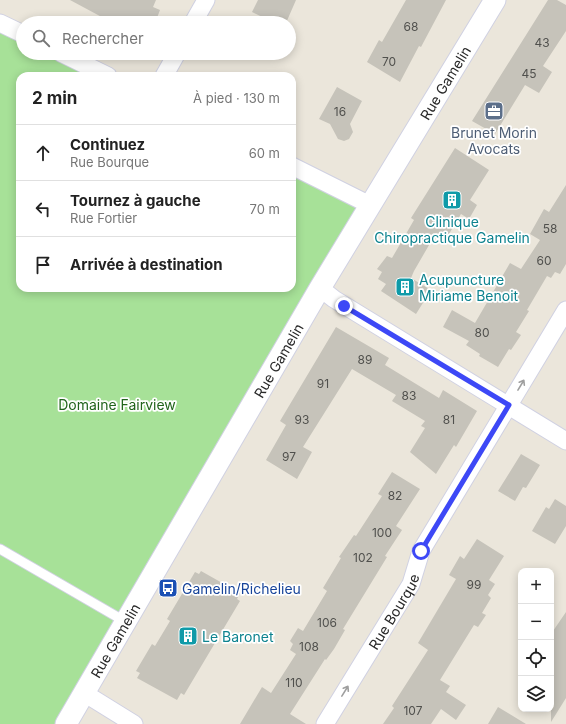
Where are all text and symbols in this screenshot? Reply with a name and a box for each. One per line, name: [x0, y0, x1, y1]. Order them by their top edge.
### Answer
search box: [16, 16, 296, 60]
house number: 68: [404, 19, 418, 34]
icon: search: [30, 27, 52, 49]
text: Rechercher: [62, 29, 144, 48]
house number: 43: [534, 35, 550, 50]
street label: Rue Gamelin: [416, 43, 474, 123]
house number: 70: [382, 54, 396, 69]
house number: 45: [521, 66, 537, 81]
text: 2 min: [32, 88, 77, 108]
text: À pied · 130 m: [193, 90, 280, 106]
office icon: Brunet Morin Avocats: [483, 100, 505, 122]
house number: 16: [334, 104, 346, 119]
place label: Brunet Morin Avocats: [451, 124, 537, 157]
text: Continuez: [70, 135, 145, 154]
icon: ahead: [32, 142, 54, 164]
text: 60 m: [249, 145, 280, 161]
text: Rue Bourque: [70, 154, 149, 170]
building icon: Clinique Chiropractique Gamelin: [441, 189, 463, 211]
text: Tournez à gauche: [70, 191, 201, 210]
icon: left: [32, 198, 54, 220]
text: 70 m: [250, 201, 280, 217]
text: Rue Fortier: [70, 210, 137, 226]
place label: Clinique Chiropractique Gamelin: [374, 213, 530, 246]
house number: 58: [543, 221, 557, 236]
house number: 60: [536, 253, 552, 268]
icon: arrive: [32, 254, 54, 276]
text: Arrivée à destination: [70, 255, 223, 274]
place label: Acupuncture Miriame Benoit: [419, 271, 519, 304]
building icon: Acupuncture Miriame Benoit: [394, 276, 416, 298]
route end: [335, 297, 353, 315]
street label: Rue Gamelin: [250, 320, 306, 400]
house number: 80: [475, 325, 490, 340]
house number: 89: [358, 352, 372, 367]
house number: 91: [317, 376, 329, 391]
one-way arrow: [517, 379, 525, 391]
house number: 83: [402, 388, 416, 403]
park label: Domaine Fairview: [58, 396, 176, 413]
house number: 93: [295, 412, 309, 427]
house number: 81: [443, 412, 455, 427]
house number: 97: [282, 449, 296, 464]
house number: 82: [388, 488, 402, 503]
house number: 100: [372, 525, 392, 540]
route start: [412, 542, 430, 560]
house number: 102: [353, 550, 373, 565]
map controls: [518, 568, 554, 712]
button: +: [518, 568, 554, 604]
street label: Rue Bourque: [365, 572, 422, 652]
bus stop icon: Gamelin/Richelieu: [157, 577, 179, 599]
house number: 99: [467, 577, 481, 592]
place label: Gamelin/Richelieu: [182, 580, 301, 597]
street label: Rue Gamelin: [87, 600, 143, 680]
button: −: [518, 604, 554, 640]
house number: 106: [317, 615, 337, 630]
building icon: Le Baronet: [177, 625, 199, 647]
place label: Le Baronet: [202, 628, 274, 645]
house number: 108: [299, 639, 319, 654]
button: locate: [518, 640, 554, 676]
house number: 110: [285, 675, 303, 690]
button: layers: [518, 676, 554, 712]
one-way arrow: [341, 686, 349, 697]
house number: 107: [403, 703, 423, 718]

